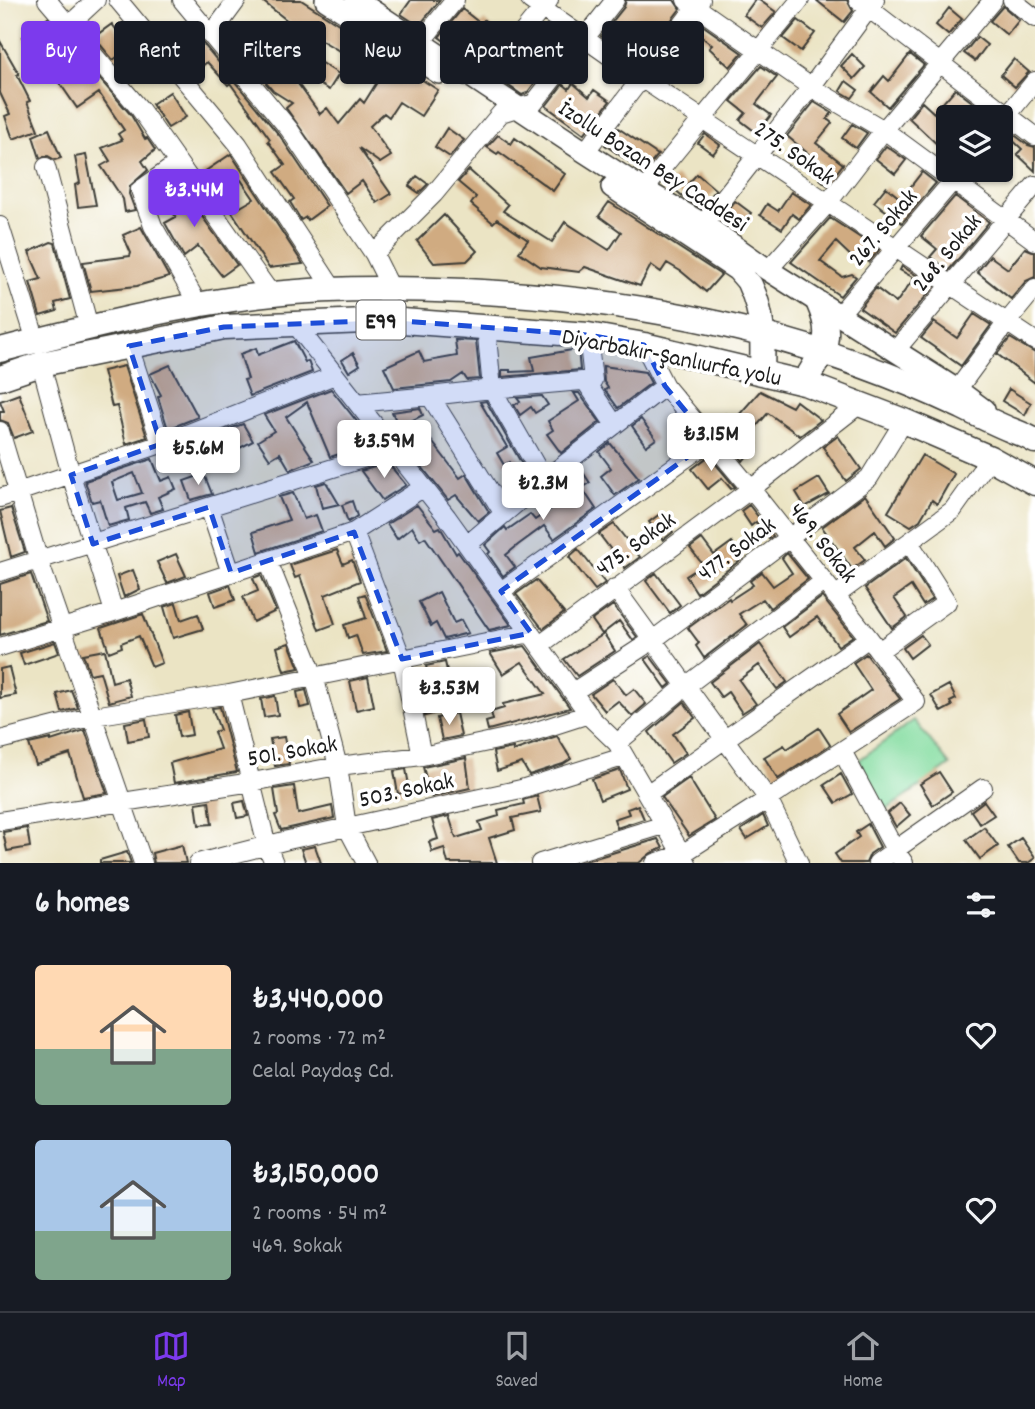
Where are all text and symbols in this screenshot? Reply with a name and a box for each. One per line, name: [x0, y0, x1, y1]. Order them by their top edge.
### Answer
chip: Buy: [21, 21, 100, 84]
chip: Rent: [114, 21, 205, 84]
chip: Filters: [219, 21, 326, 84]
chip: New: [340, 21, 426, 84]
chip: Apartment: [440, 21, 588, 84]
chip: House: [602, 21, 704, 84]
street label: İzollu Bozan Bey Caddesi: [551, 93, 754, 242]
map controls: [936, 105, 1013, 182]
button: layers: [936, 105, 1013, 182]
street label: 275. Sokak: [746, 114, 841, 195]
pin: ₺3.44M: [137, 170, 251, 229]
text: ₺3.44M: [164, 175, 224, 208]
street label: 267. Sokak: [841, 182, 927, 276]
street label: 268. Sokak: [905, 207, 991, 301]
road number: E99: [356, 300, 406, 340]
street label: Diyarbakır-Şanlıurfa yolu: [559, 321, 784, 397]
pin: ₺3.15M: [654, 414, 768, 473]
text: ₺3.15M: [683, 419, 739, 452]
pin: ₺3.59M: [327, 420, 441, 480]
text: ₺3.59M: [353, 426, 415, 459]
pin: ₺5.6M: [149, 428, 247, 487]
text: ₺5.6M: [172, 433, 224, 466]
pin: ₺2.3M: [494, 462, 592, 522]
text: ₺2.3M: [518, 468, 568, 501]
street label: 469. Sokak: [779, 496, 864, 592]
street label: 475. Sokak: [590, 505, 684, 586]
street label: 477. Sokak: [692, 510, 784, 591]
pin: ₺3.53M: [392, 668, 506, 727]
text: ₺3.53M: [418, 673, 480, 706]
street label: 501. Sokak: [245, 728, 340, 778]
street label: 503. Sokak: [356, 765, 457, 819]
text: 6 homes: [35, 884, 130, 927]
icon: filters: [962, 886, 1000, 924]
text: ₺3,440,000: [252, 980, 384, 1023]
icon: home: [91, 993, 175, 1077]
icon: heart: [962, 1016, 1000, 1054]
text: 2 rooms · 72 m²: [252, 1023, 386, 1056]
text: Celal Paydaş Cd.: [252, 1056, 394, 1089]
text: ₺3,150,000: [252, 1155, 379, 1198]
icon: home: [91, 1168, 175, 1252]
icon: heart: [962, 1191, 1000, 1229]
text: 2 rooms · 54 m²: [252, 1198, 387, 1231]
text: 469. Sokak: [252, 1231, 342, 1264]
tab: Map: [152, 1327, 190, 1396]
tab: Saved: [495, 1327, 538, 1396]
tab: Home: [843, 1327, 883, 1396]

